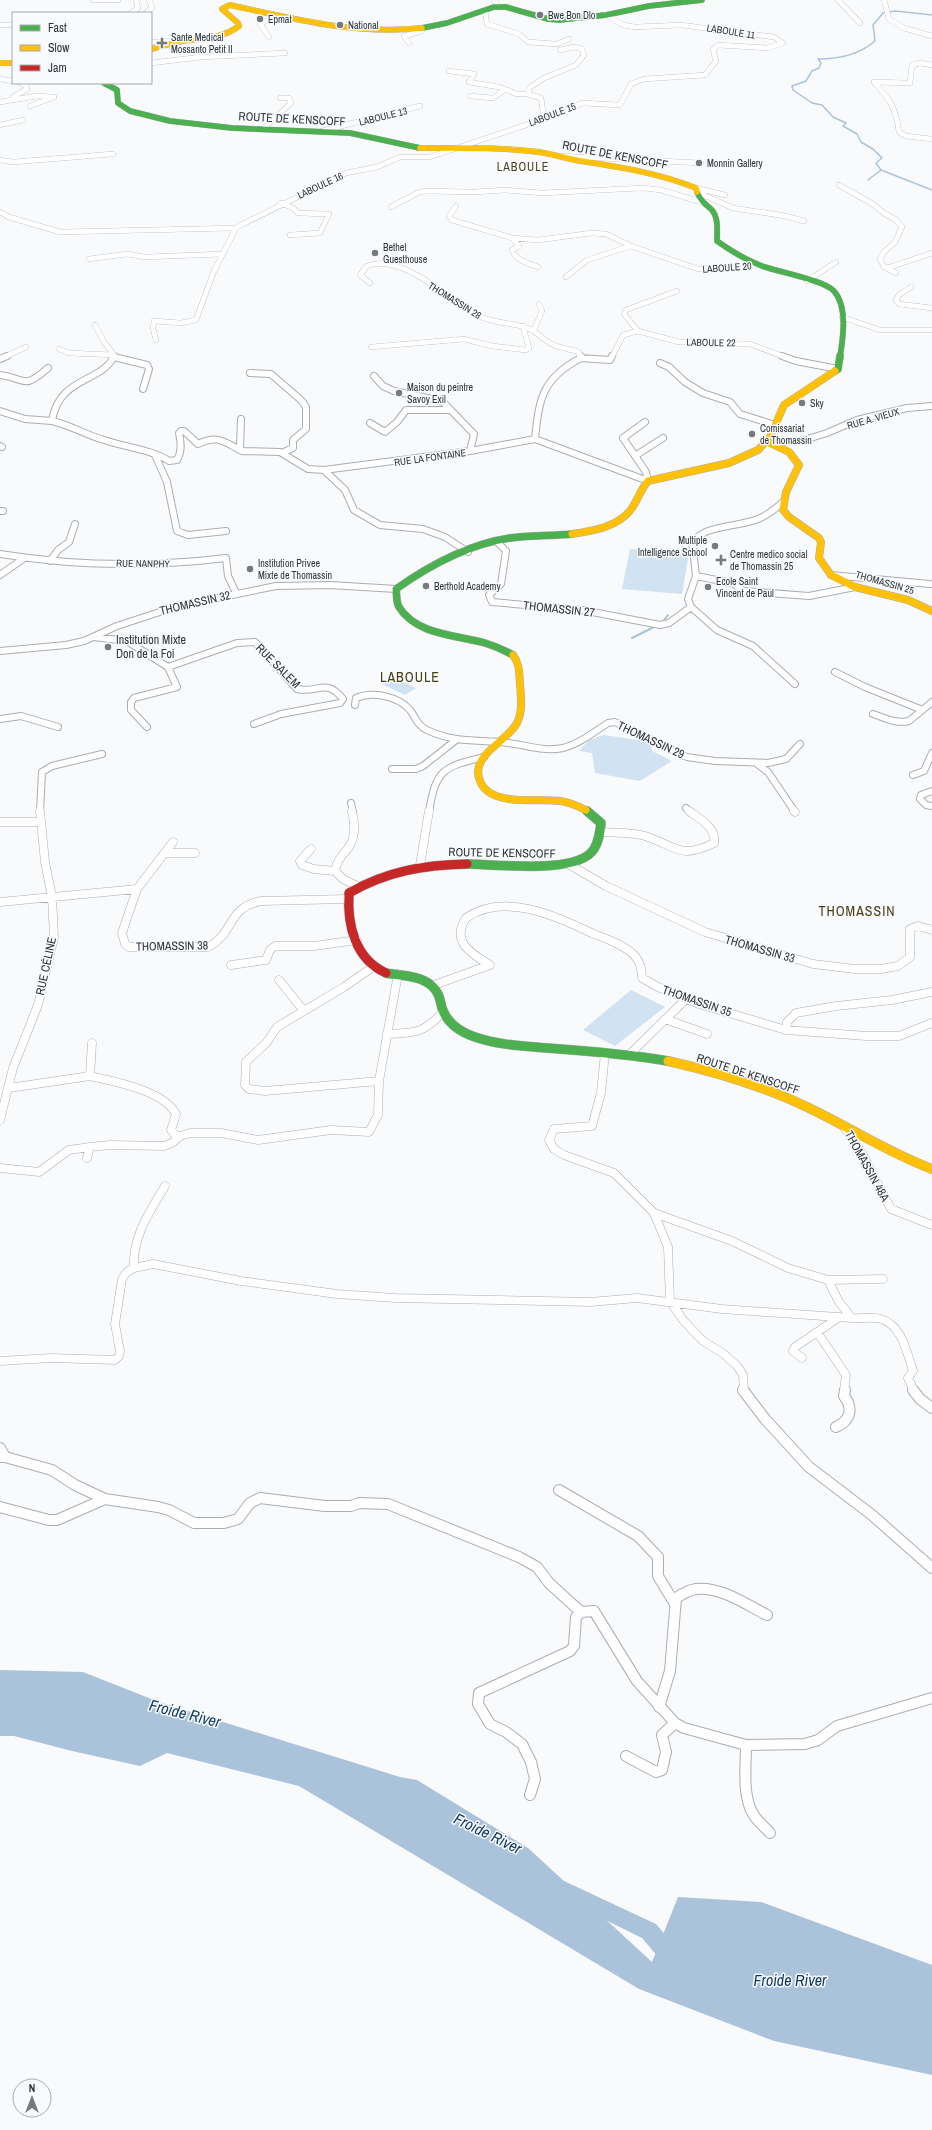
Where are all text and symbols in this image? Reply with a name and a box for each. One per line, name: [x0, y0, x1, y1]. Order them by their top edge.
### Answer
place label: Bwe Bon Dlo: [548, 9, 596, 22]
marker: Bwe Bon Dlo: [535, 10, 545, 20]
legend: [12, 12, 152, 84]
place label: Epmat: [268, 13, 292, 26]
marker: Epmat: [255, 14, 265, 24]
place label: National: [348, 19, 379, 32]
text: Fast: [48, 20, 67, 36]
marker: National: [335, 20, 345, 30]
street label: LABOULE 11: [706, 21, 756, 42]
place label: Sante Medical Mossanto Petit II: [171, 31, 233, 56]
marker: Sante Medical Mossanto Petit II: [156, 37, 168, 49]
text: Slow: [48, 40, 70, 56]
text: Jam: [48, 60, 67, 76]
street label: LABOULE 15: [527, 99, 578, 129]
street label: LABOULE 13: [358, 104, 409, 129]
street label: ROUTE DE KENSCOFF: [238, 108, 346, 130]
street label: ROUTE DE KENSCOFF: [561, 137, 669, 173]
place label: Monnin Gallery: [707, 157, 763, 170]
marker: Monnin Gallery: [694, 158, 704, 168]
district label: LABOULE: [497, 159, 549, 175]
street label: LABOULE 16: [295, 169, 346, 202]
place label: Bethel Guesthouse: [383, 241, 428, 266]
marker: Bethel Guesthouse: [370, 248, 380, 258]
street label: LABOULE 20: [702, 259, 752, 276]
street label: THOMASSIN 28: [426, 279, 484, 322]
street label: LABOULE 22: [686, 336, 736, 349]
place label: Maison du peintre Savoy Exil: [407, 381, 474, 406]
marker: Maison du peintre Savoy Exil: [394, 388, 404, 398]
place label: Sky: [810, 397, 825, 410]
marker: Sky: [797, 398, 807, 408]
street label: RUE A. VIEUX: [845, 405, 901, 432]
place label: Comissariat de Thomassin: [760, 422, 812, 447]
marker: Comissariat de Thomassin: [747, 429, 757, 439]
street label: RUE LA FONTAINE: [393, 446, 467, 469]
place label: Multiple Intelligence School: [638, 534, 707, 559]
marker: Multiple Intelligence School: [710, 541, 720, 551]
place label: Centre medico social de Thomassin 25: [730, 548, 808, 573]
marker: Centre medico social de Thomassin 25: [715, 554, 727, 566]
street label: RUE NANPHY: [116, 557, 171, 570]
place label: Institution Privee Mixte de Thomassin: [258, 557, 332, 582]
marker: Institution Privee Mixte de Thomassin: [245, 564, 255, 574]
street label: THOMASSIN 25: [854, 568, 916, 597]
place label: Ecole Saint Vincent de Paul: [716, 575, 774, 600]
place label: Berthold Academy: [434, 580, 501, 593]
marker: Berthold Academy: [421, 581, 431, 591]
marker: Ecole Saint Vincent de Paul: [703, 582, 713, 592]
street label: THOMASSIN 32: [158, 587, 232, 619]
street label: THOMASSIN 27: [522, 597, 596, 621]
place label: Institution Mixte Don de la Foi: [116, 632, 186, 662]
street label: RUE SALEM: [252, 640, 304, 692]
marker: Institution Mixte Don de la Foi: [103, 642, 113, 652]
district label: LABOULE: [380, 668, 440, 686]
street label: THOMASSIN 29: [615, 717, 687, 763]
street label: ROUTE DE KENSCOFF: [448, 844, 556, 862]
district label: THOMASSIN: [818, 902, 896, 920]
street label: THOMASSIN 33: [723, 931, 797, 967]
street label: RUE CÉLINE: [32, 935, 60, 997]
street label: THOMASSIN 38: [136, 937, 208, 955]
street label: THOMASSIN 35: [660, 982, 734, 1020]
street label: ROUTE DE KENSCOFF: [695, 1050, 801, 1098]
street label: THOMASSIN 48A: [841, 1128, 893, 1205]
water label: Froide River: [147, 1694, 224, 1733]
water label: Froide River: [450, 1807, 526, 1859]
water label: Froide River: [754, 1969, 827, 1991]
north arrow: [12, 2078, 52, 2118]
text: N: [29, 2081, 35, 2095]

